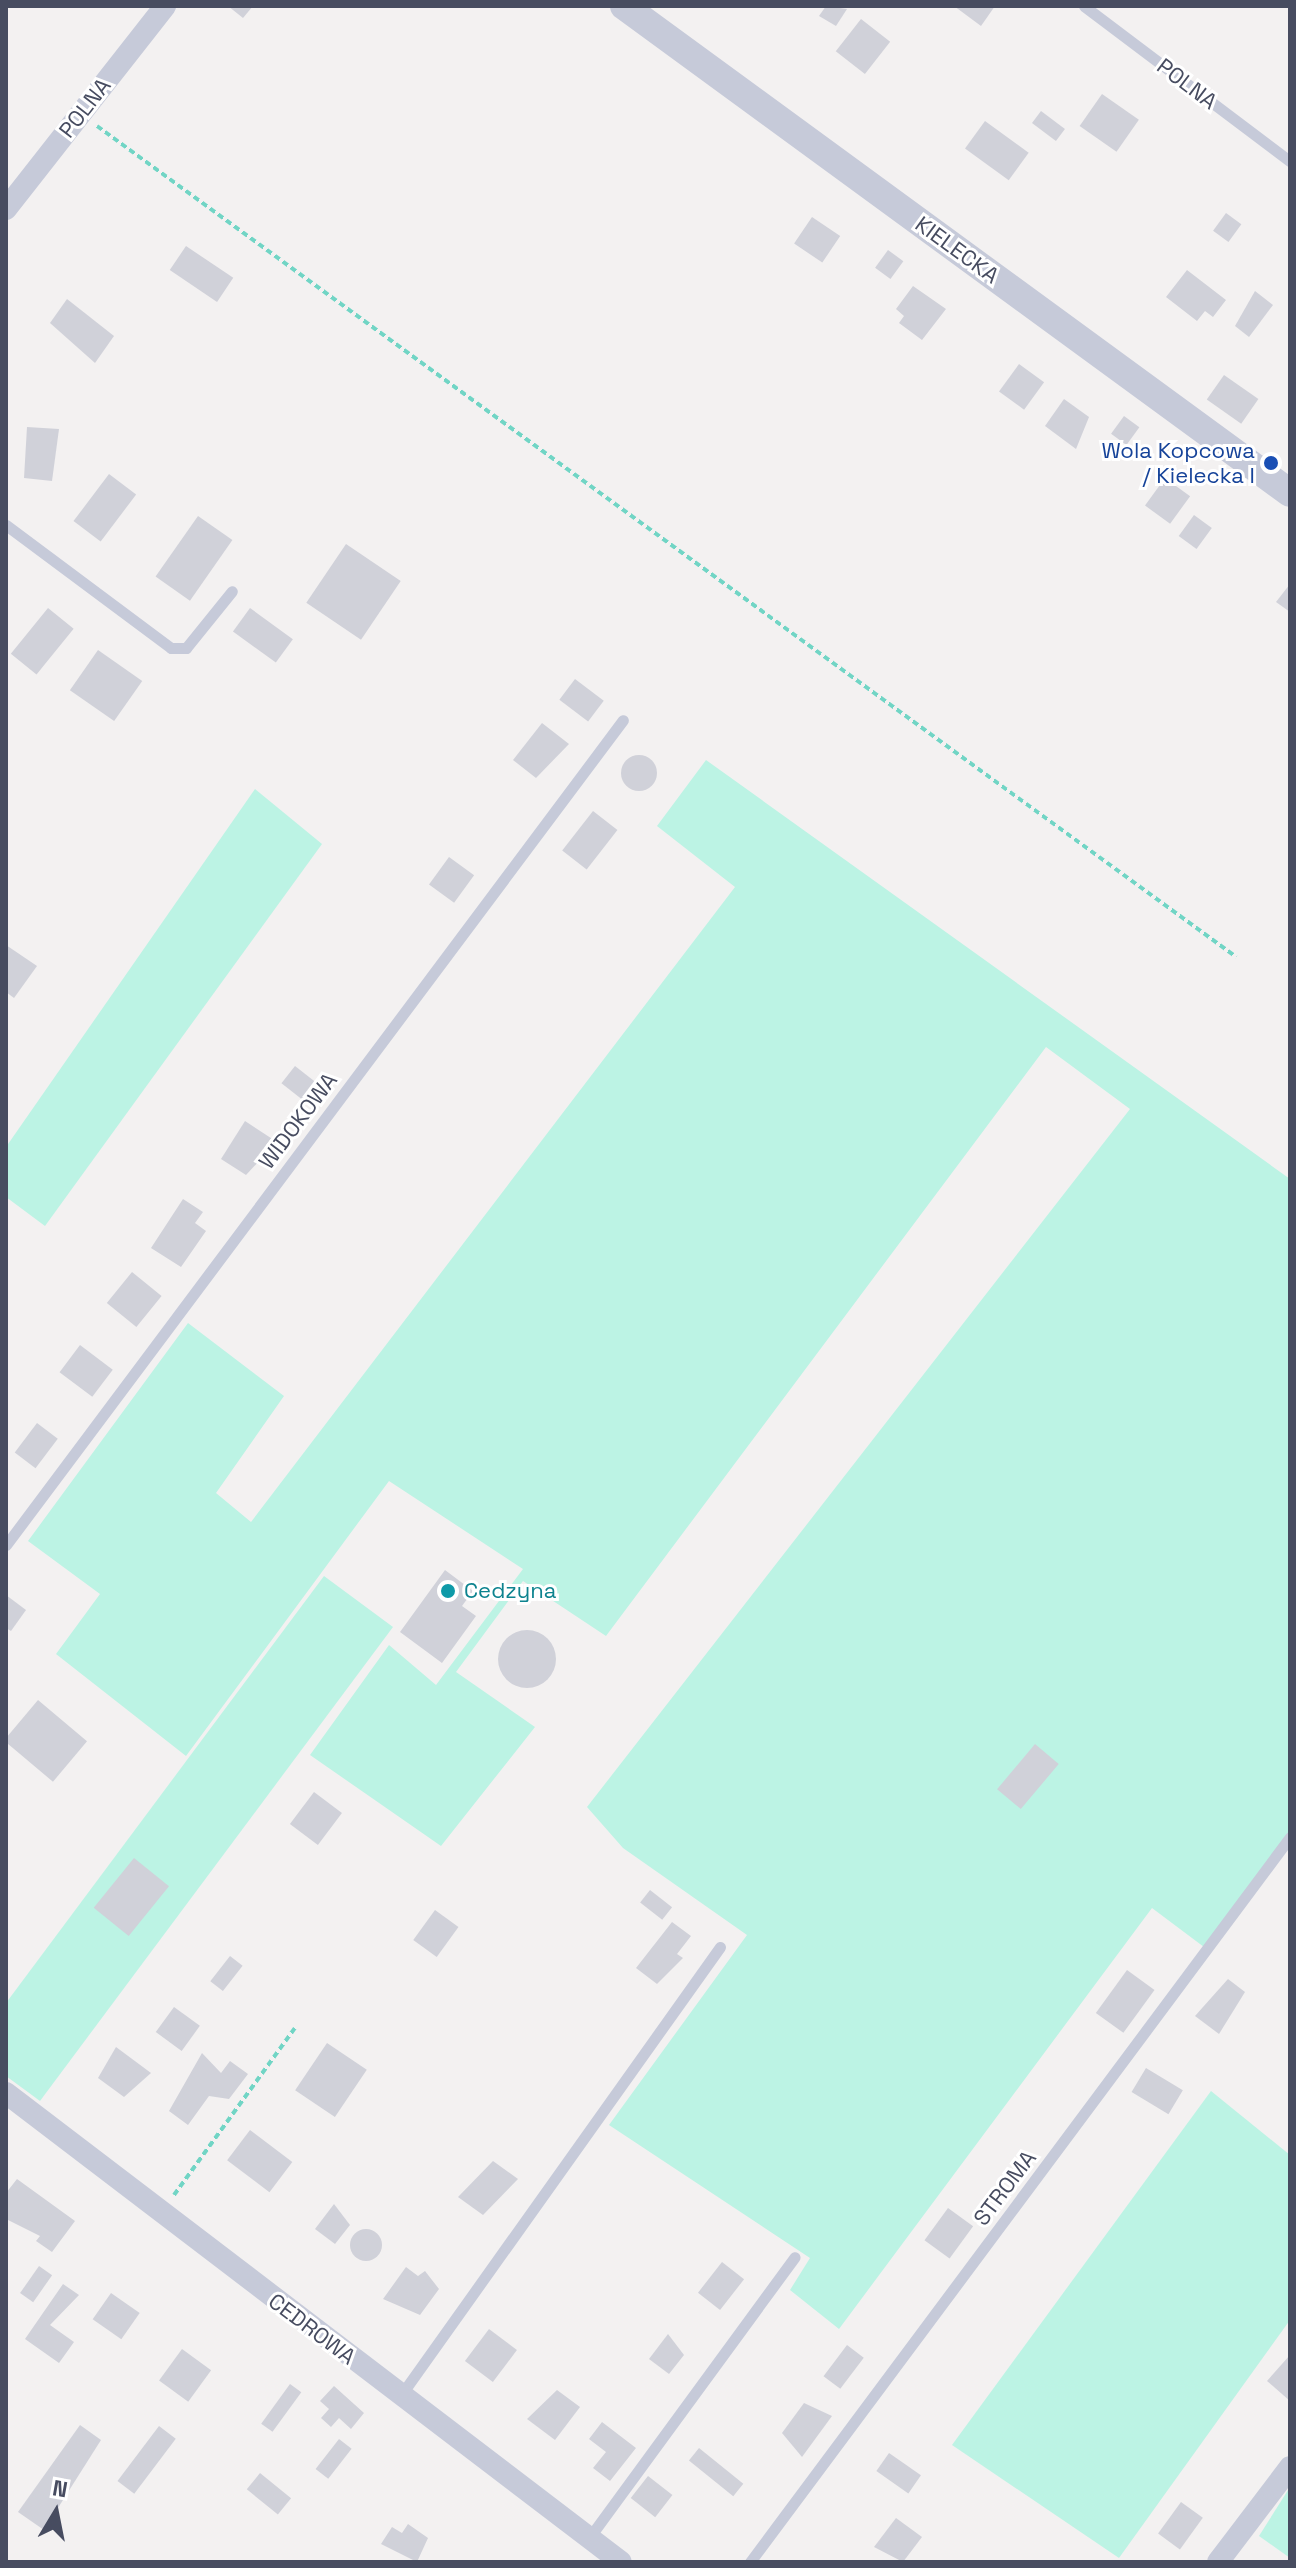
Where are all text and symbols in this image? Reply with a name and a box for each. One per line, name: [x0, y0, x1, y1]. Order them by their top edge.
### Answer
street label: POLNA: [1152, 53, 1222, 115]
street label: POLNA: [54, 73, 116, 143]
street label: KIELECKA: [910, 211, 1004, 289]
place label: Wola Kopcowa / Kielecka I: [1101, 437, 1255, 488]
marker: Wola Kopcowa / Kielecka I: [1262, 454, 1280, 472]
street label: WIDOKOWA: [253, 1068, 343, 1174]
place label: Cedzyna: [464, 1578, 556, 1604]
marker: Cedzyna: [439, 1582, 457, 1600]
street label: STROMA: [968, 2145, 1042, 2231]
street label: CEDROWA: [263, 2288, 361, 2370]
north arrow: [16, 2472, 96, 2552]
text: N: [50, 2473, 70, 2503]

